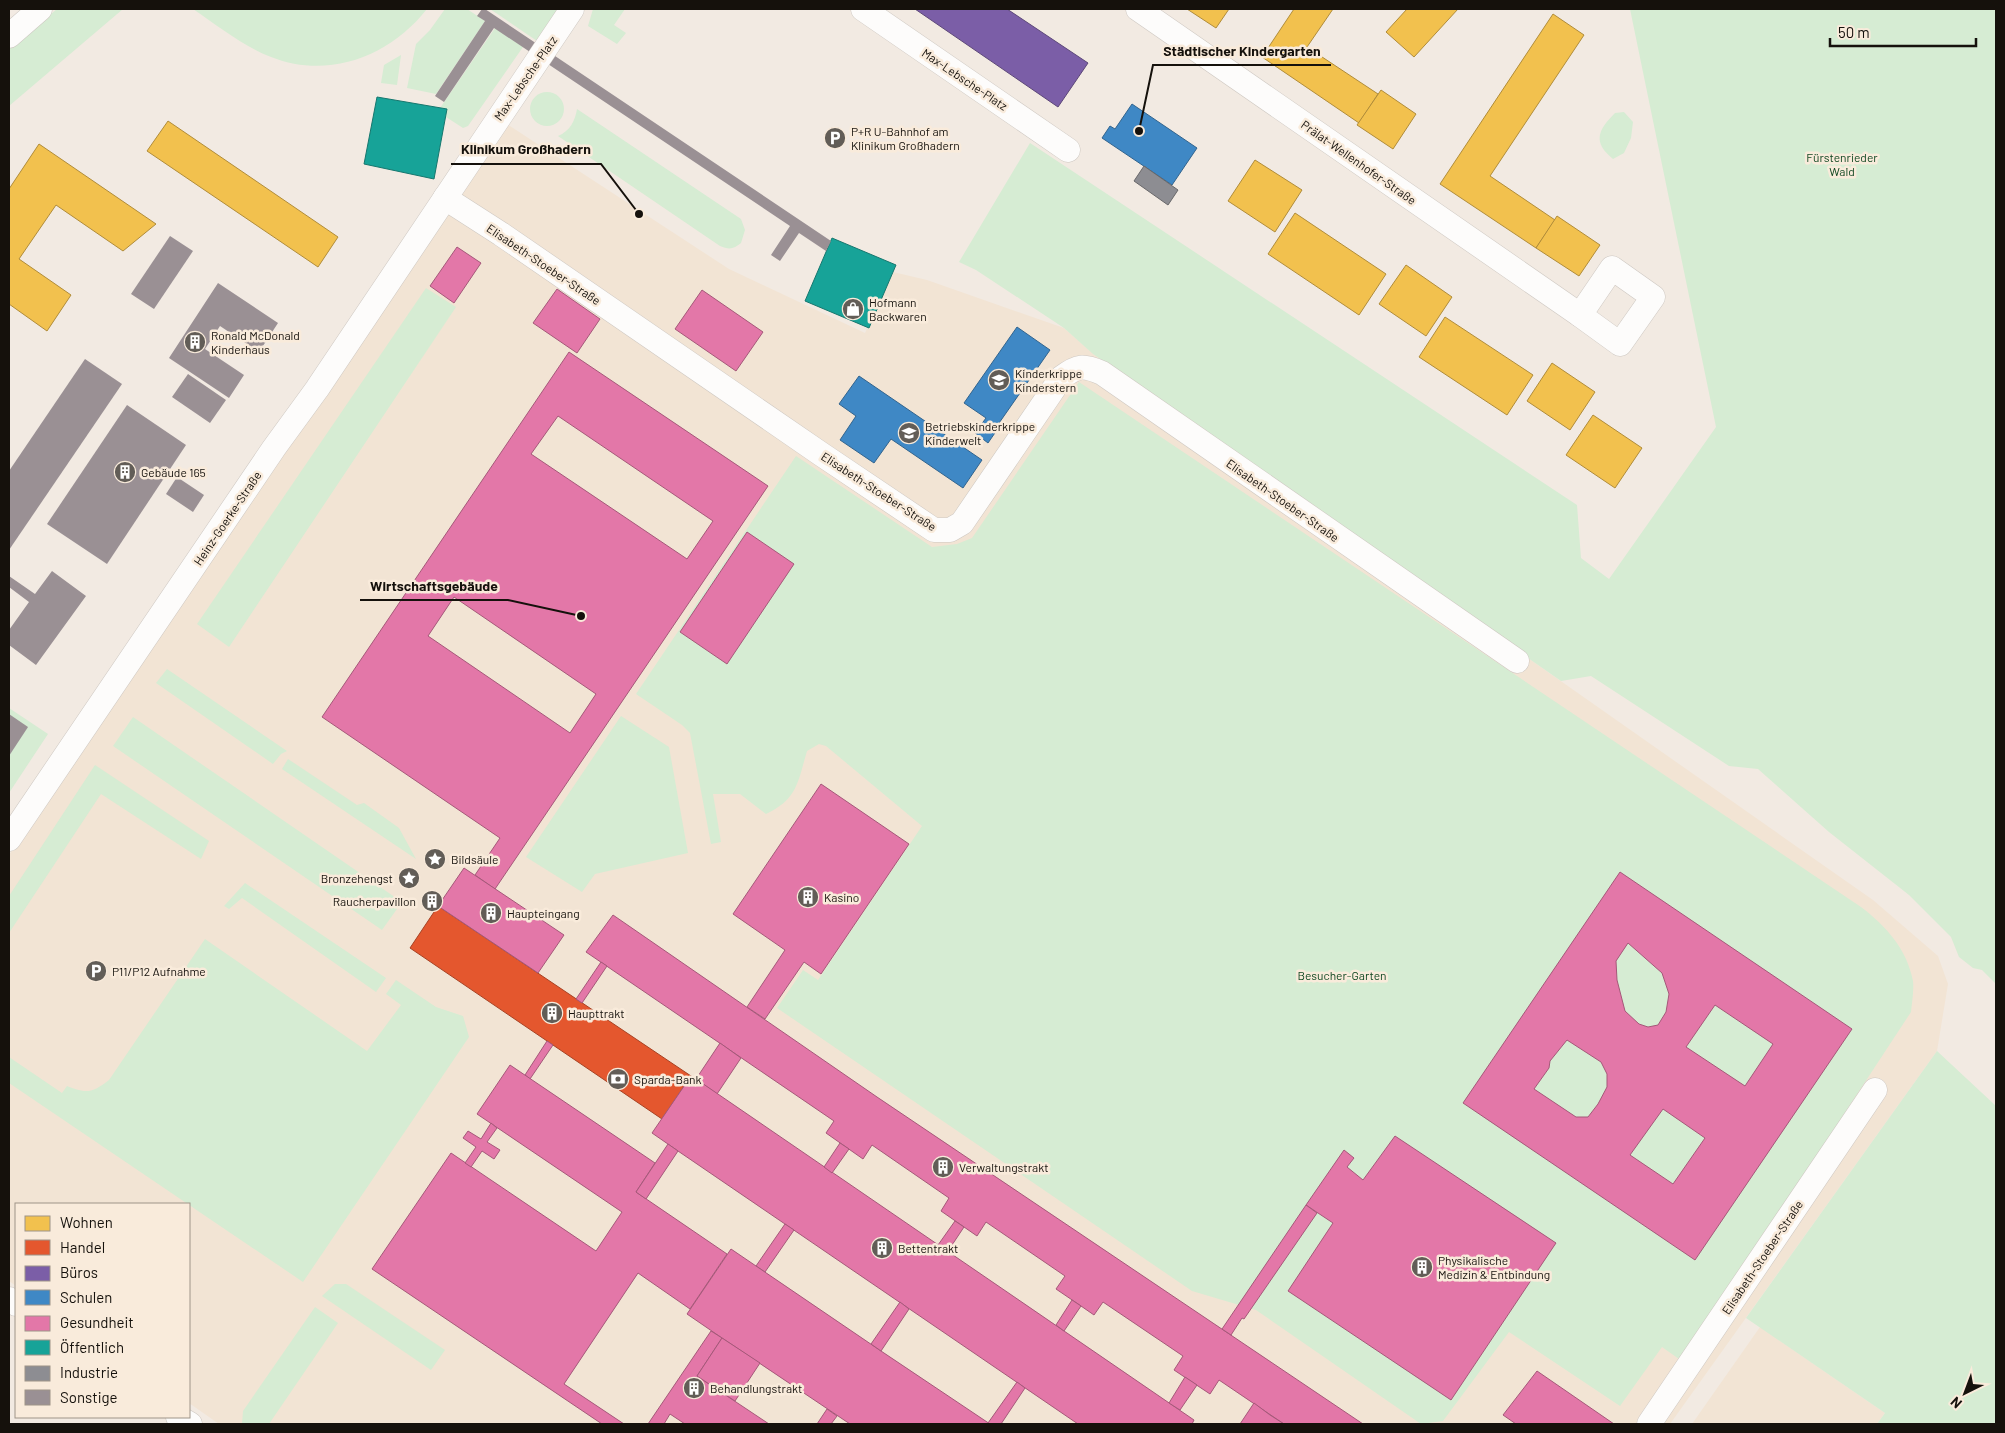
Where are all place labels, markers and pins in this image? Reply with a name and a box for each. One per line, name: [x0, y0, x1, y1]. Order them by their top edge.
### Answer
callout: Städtischer Kindergarten: [1153, 36, 1331, 65]
place label: P+R U-Bahnhof am Klinikum Großhadern: [851, 124, 960, 152]
parking icon: P+R U-Bahnhof am Klinikum Großhadern: [823, 126, 847, 150]
callout: Klinikum Großhadern: [451, 135, 601, 164]
place label: Hofmann Backwaren: [869, 295, 927, 323]
shop icon: Hofmann Backwaren: [841, 297, 865, 321]
place label: Ronald McDonald Kinderhaus: [211, 328, 300, 356]
building icon: Ronald McDonald Kinderhaus: [183, 330, 207, 354]
place label: Kinderkrippe Kinderstern: [1015, 366, 1082, 394]
school or university icon: Kinderkrippe Kinderstern: [987, 368, 1011, 392]
place label: Betriebskinderkrippe Kinderwelt: [925, 419, 1035, 447]
school or university icon: Betriebskinderkrippe Kinderwelt: [897, 421, 921, 445]
building icon: Gebäude 165: [113, 460, 137, 484]
place label: Gebäude 165: [141, 465, 206, 479]
callout: Wirtschaftsgebäude: [360, 571, 508, 600]
place icon: Bildsäule: [423, 847, 447, 871]
place label: Bildsäule: [451, 852, 498, 866]
place icon: Bronzehengst: [397, 866, 421, 890]
place label: Bronzehengst: [321, 871, 393, 885]
building icon: Kasino: [796, 885, 820, 909]
building icon: Raucherpavillon: [420, 889, 444, 913]
place label: Kasino: [824, 890, 859, 904]
place label: Raucherpavillon: [333, 894, 416, 908]
building icon: Haupteingang: [479, 901, 503, 925]
place label: Haupteingang: [507, 906, 580, 920]
parking icon: P11/P12 Aufnahme: [84, 959, 108, 983]
place label: P11/P12 Aufnahme: [112, 964, 206, 978]
building icon: Haupttrakt: [540, 1001, 564, 1025]
place label: Haupttrakt: [568, 1006, 625, 1020]
bank icon: Sparda-Bank: [606, 1067, 630, 1091]
place label: Sparda-Bank: [634, 1072, 702, 1086]
building icon: Verwaltungstrakt: [931, 1155, 955, 1179]
place label: Verwaltungstrakt: [959, 1160, 1049, 1174]
building icon: Bettentrakt: [870, 1236, 894, 1260]
place label: Bettentrakt: [898, 1241, 958, 1255]
place label: Physikalische Medizin & Entbindung: [1438, 1253, 1550, 1281]
building icon: Physikalische Medizin & Entbindung: [1410, 1255, 1434, 1279]
building icon: Behandlungstrakt: [682, 1376, 706, 1400]
place label: Behandlungstrakt: [710, 1381, 802, 1395]

